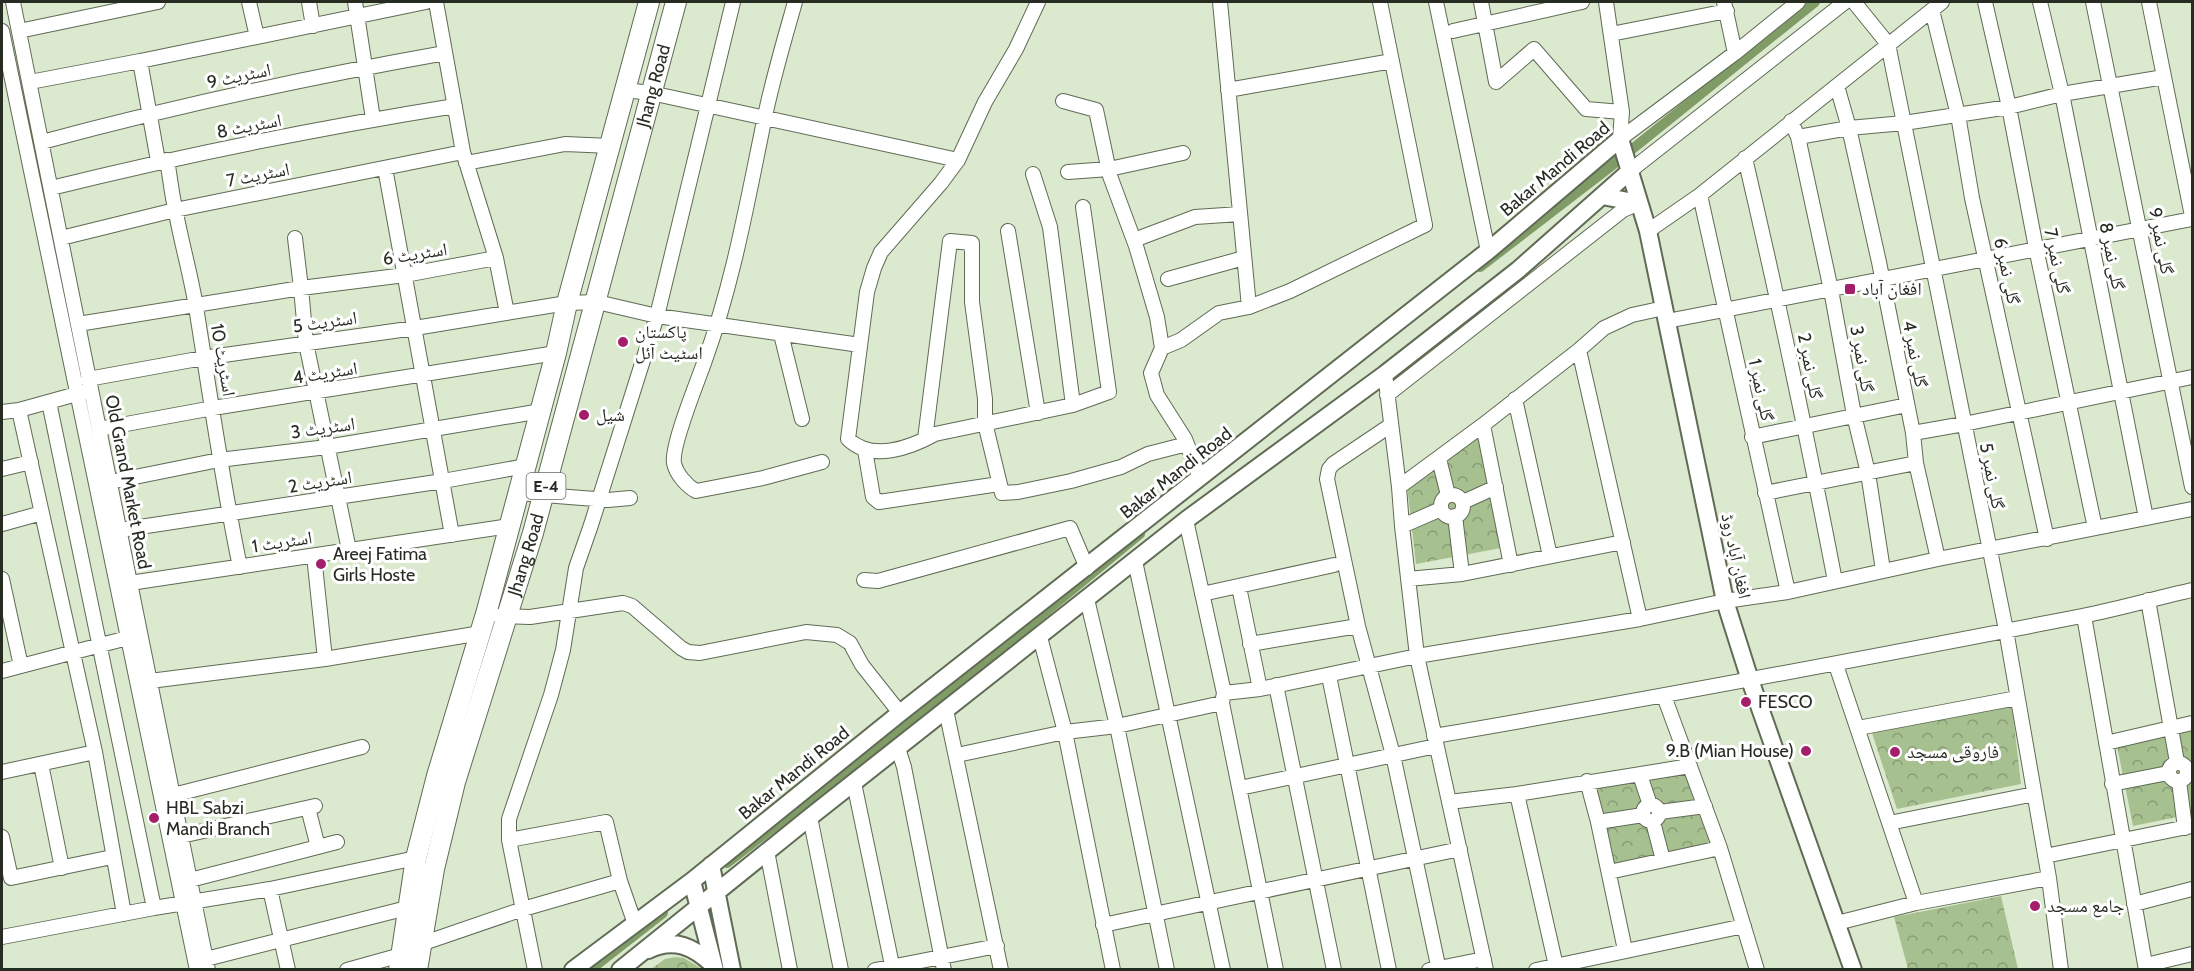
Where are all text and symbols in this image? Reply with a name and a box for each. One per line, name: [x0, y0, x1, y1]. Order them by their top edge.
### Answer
street label: Jhang Road: [632, 42, 675, 131]
street label: اسٹریٹ 9: [205, 58, 273, 94]
street label: اسٹریٹ 8: [215, 109, 283, 143]
street label: Bakar Mandi Road: [1496, 117, 1614, 221]
street label: اسٹریٹ 7: [225, 158, 291, 192]
street label: گلی نمبر 9: [2144, 206, 2178, 277]
street label: گلی نمبر 8: [2095, 220, 2129, 292]
street label: گلی نمبر 7: [2039, 226, 2075, 296]
street label: گلی نمبر 6: [1989, 236, 2025, 307]
street label: اسٹریٹ 6: [381, 238, 449, 270]
place label: افغان آباد: [1862, 278, 1922, 300]
marker: افغان آباد: [1843, 282, 1857, 296]
street label: اسٹریٹ 5: [292, 307, 358, 337]
street label: گلی نمبر 4: [1898, 319, 1932, 390]
place label: پاکستان اسٹیٹ آئل: [635, 321, 703, 364]
street label: اسٹریٹ 10: [206, 322, 240, 398]
street label: گلی نمبر 3: [1845, 324, 1879, 394]
street label: گلی نمبر 2: [1793, 331, 1827, 401]
marker: پاکستان اسٹیٹ آئل: [616, 335, 630, 349]
street label: اسٹریٹ 4: [291, 357, 359, 389]
street label: گلی نمبر 1: [1744, 357, 1778, 424]
street label: Old Grand Market Road: [100, 393, 156, 571]
place label: شیل: [596, 404, 625, 426]
marker: شیل: [577, 408, 591, 422]
street label: اسٹریٹ 3: [290, 413, 356, 443]
street label: Bakar Mandi Road: [1116, 423, 1236, 523]
street label: گلی نمبر 5: [1975, 441, 2009, 512]
street label: اسٹریٹ 2: [287, 466, 353, 498]
road number: E-4: [526, 473, 566, 499]
street label: Jhang Road: [503, 511, 549, 600]
street label: افغان آباد روڈ: [1716, 511, 1756, 601]
street label: اسٹریٹ 1: [250, 526, 314, 558]
place label: Areej Fatima Girls Hoste: [333, 543, 427, 586]
marker: Areej Fatima Girls Hoste: [314, 557, 328, 571]
place label: FESCO: [1758, 691, 1813, 713]
marker: FESCO: [1739, 695, 1753, 709]
street label: Bakar Mandi Road: [734, 722, 854, 824]
place label: 9.B (Mian House): [1666, 740, 1794, 762]
place label: فاروقی مسجد: [1907, 741, 1999, 763]
marker: 9.B (Mian House): [1799, 744, 1813, 758]
marker: فاروقی مسجد: [1888, 745, 1902, 759]
place label: HBL Sabzi Mandi Branch: [166, 797, 270, 840]
marker: HBL Sabzi Mandi Branch: [147, 811, 161, 825]
place label: جامع مسجد: [2047, 895, 2125, 918]
marker: جامع مسجد: [2028, 899, 2042, 913]

